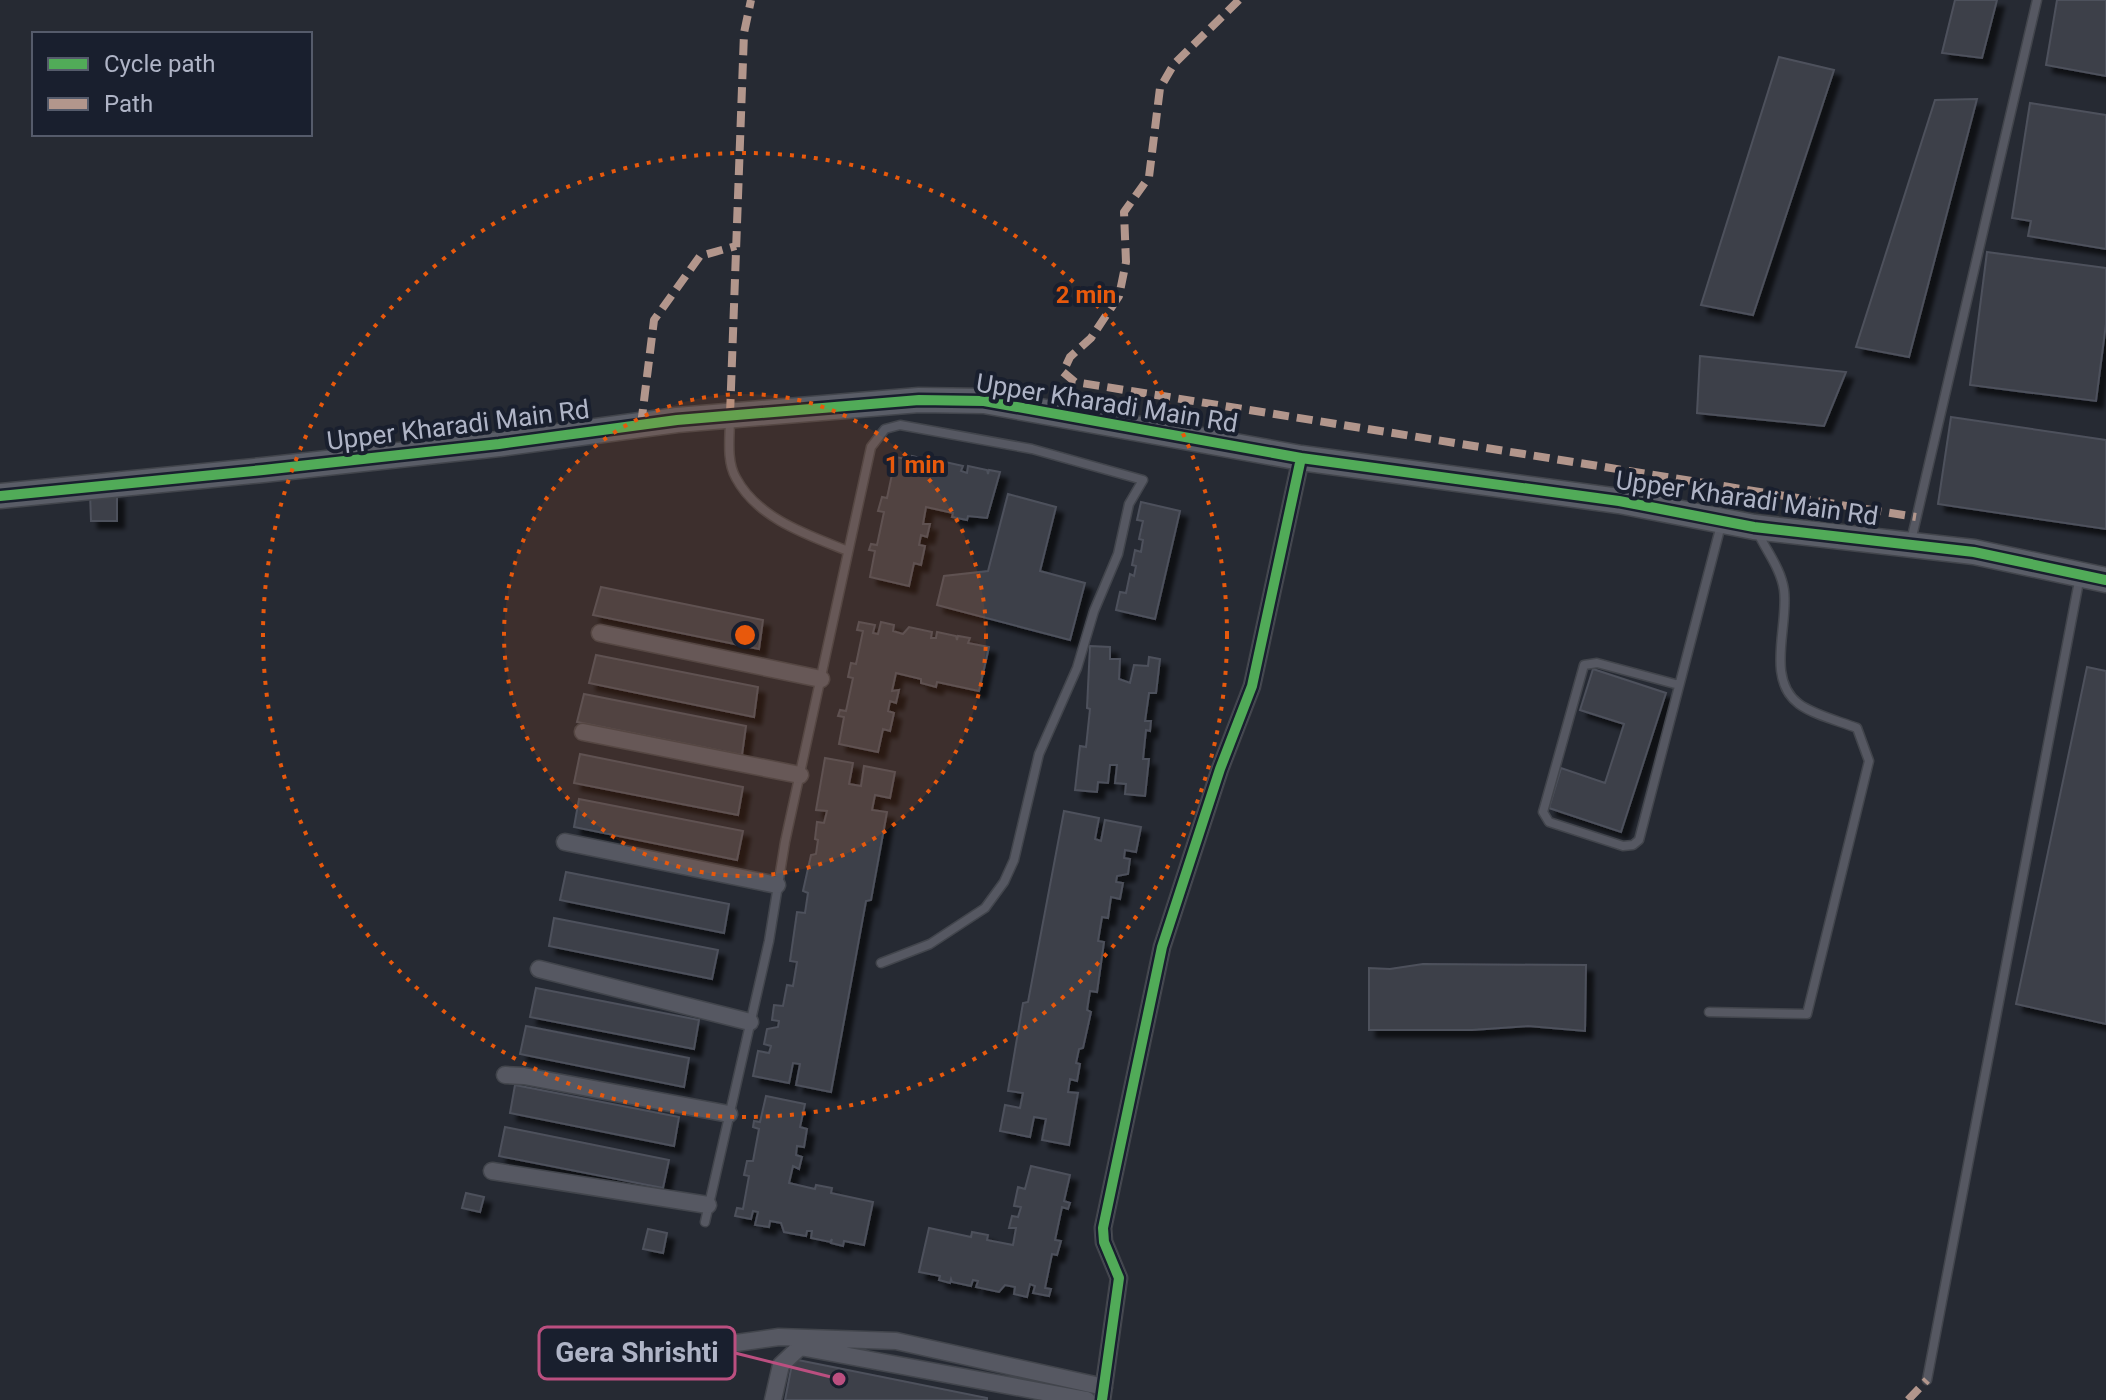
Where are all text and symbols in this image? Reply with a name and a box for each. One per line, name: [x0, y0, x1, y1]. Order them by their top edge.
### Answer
legend: [32, 32, 312, 136]
text: Cycle path: [104, 50, 216, 78]
text: Path: [104, 90, 153, 118]
text: 2 min: [1056, 281, 1116, 309]
street label: Upper Kharadi Main Rd: [974, 368, 1240, 438]
street label: Upper Kharadi Main Rd: [325, 394, 591, 456]
text: 1 min: [885, 451, 945, 479]
street label: Upper Kharadi Main Rd: [1614, 465, 1880, 531]
centre of rings: [731, 621, 759, 649]
callout: Gera Shrishti: [539, 1327, 735, 1379]
text: Gera Shrishti: [555, 1336, 719, 1369]

